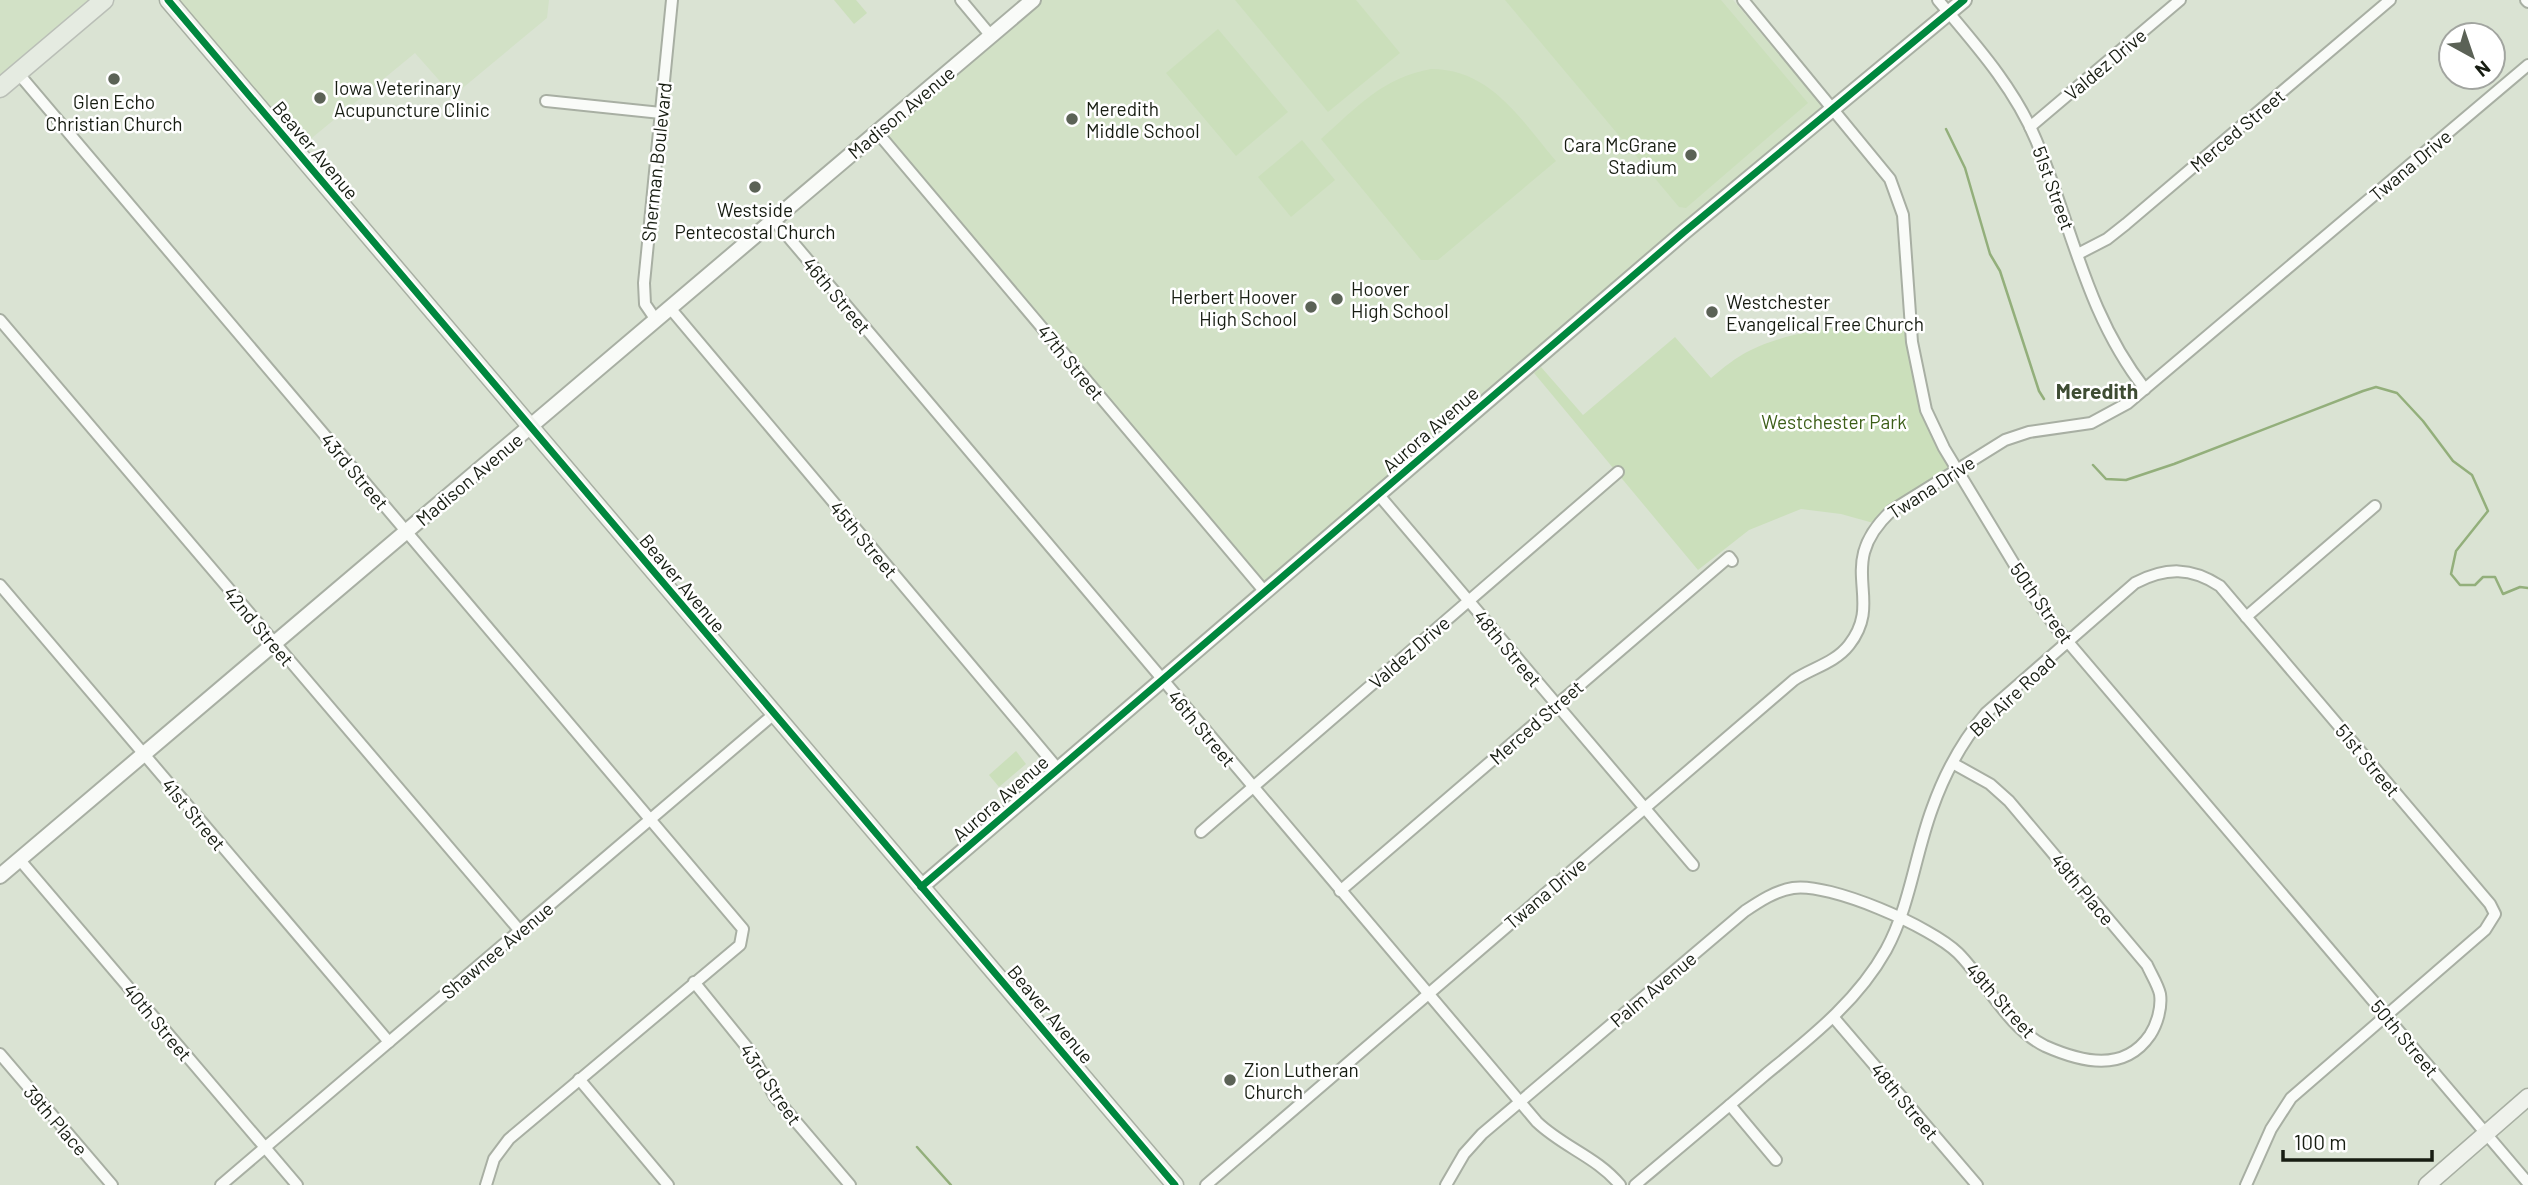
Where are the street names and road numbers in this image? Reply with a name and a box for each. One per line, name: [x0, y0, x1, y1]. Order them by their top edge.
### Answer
street label: Valdez Drive: [2060, 23, 2150, 105]
street label: Madison Avenue: [843, 61, 959, 163]
street label: Sherman Boulevard: [636, 81, 676, 243]
street label: Merced Street: [2185, 84, 2289, 176]
street label: Beaver Avenue: [268, 96, 364, 204]
street label: Twana Drive: [2365, 124, 2455, 206]
street label: 51st Street: [2028, 143, 2080, 233]
street label: 46th Street: [798, 252, 876, 338]
street label: 47th Street: [1033, 319, 1109, 405]
street label: Aurora Avenue: [1377, 381, 1483, 477]
street label: 43rd Street: [316, 428, 394, 514]
street label: Madison Avenue: [411, 428, 527, 530]
street label: Twana Drive: [1883, 450, 1979, 524]
street label: 45th Street: [825, 496, 903, 582]
street label: Beaver Avenue: [635, 529, 731, 637]
street label: 50th Street: [2006, 558, 2078, 648]
street label: 42nd Street: [219, 582, 299, 670]
street label: 48th Street: [1469, 605, 1547, 691]
street label: Valdez Drive: [1364, 611, 1454, 693]
street label: Bel Aire Road: [1964, 649, 2060, 741]
street label: Merced Street: [1484, 675, 1588, 769]
street label: 46th Street: [1163, 685, 1241, 771]
street label: 51st Street: [2331, 719, 2405, 801]
street label: Aurora Avenue: [947, 750, 1053, 846]
street label: 41st Street: [157, 773, 231, 855]
street label: 49th Place: [2046, 848, 2120, 930]
street label: Twana Drive: [1500, 852, 1590, 934]
street label: Shawnee Avenue: [436, 896, 558, 1004]
street label: Palm Avenue: [1605, 946, 1701, 1032]
street label: 49th Street: [1961, 958, 2041, 1042]
street label: Beaver Avenue: [1003, 960, 1099, 1068]
street label: 40th Street: [119, 979, 197, 1065]
street label: 50th Street: [2366, 995, 2444, 1081]
street label: 43rd Street: [735, 1039, 807, 1129]
street label: 48th Street: [1866, 1058, 1944, 1144]
street label: 39th Place: [19, 1080, 93, 1160]

